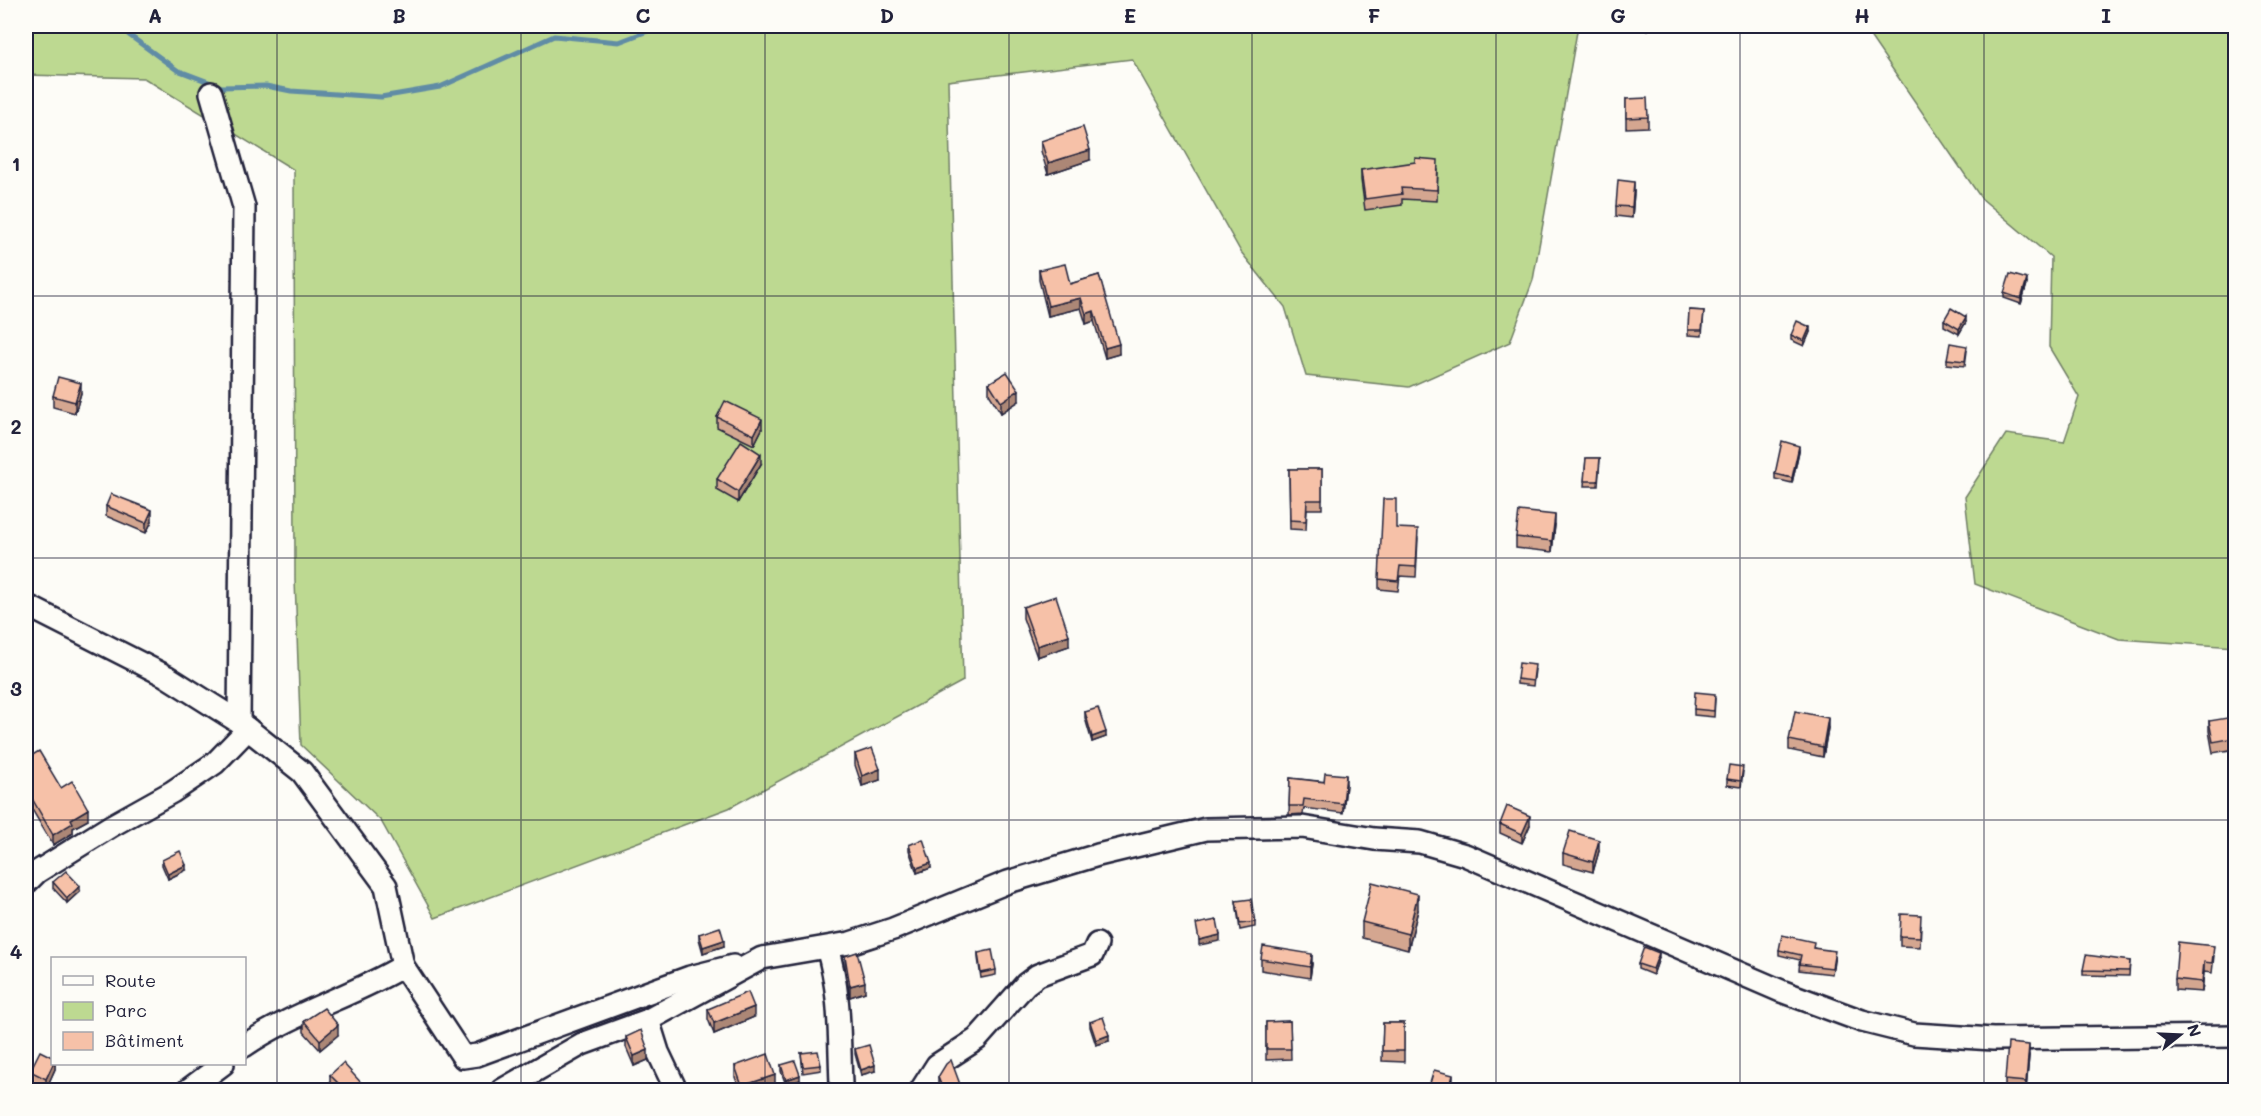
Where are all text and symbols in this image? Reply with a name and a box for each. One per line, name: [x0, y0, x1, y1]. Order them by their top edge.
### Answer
text: A: [148, 2, 162, 28]
text: B: [392, 2, 406, 28]
text: C: [636, 2, 651, 28]
text: D: [880, 2, 894, 28]
text: E: [1124, 2, 1136, 28]
text: F: [1368, 2, 1381, 28]
text: G: [1610, 2, 1626, 28]
text: H: [1854, 2, 1870, 28]
text: I: [2101, 2, 2111, 28]
text: 1: [12, 150, 20, 176]
text: 2: [10, 413, 22, 439]
text: 3: [10, 675, 22, 701]
text: 4: [10, 938, 23, 964]
legend: [51, 957, 246, 1065]
text: Route: [105, 968, 156, 992]
text: Parc: [105, 998, 147, 1022]
north arrow: [2150, 1005, 2210, 1065]
text: N: [2183, 1021, 2207, 1039]
text: Bâtiment: [105, 1028, 184, 1052]

